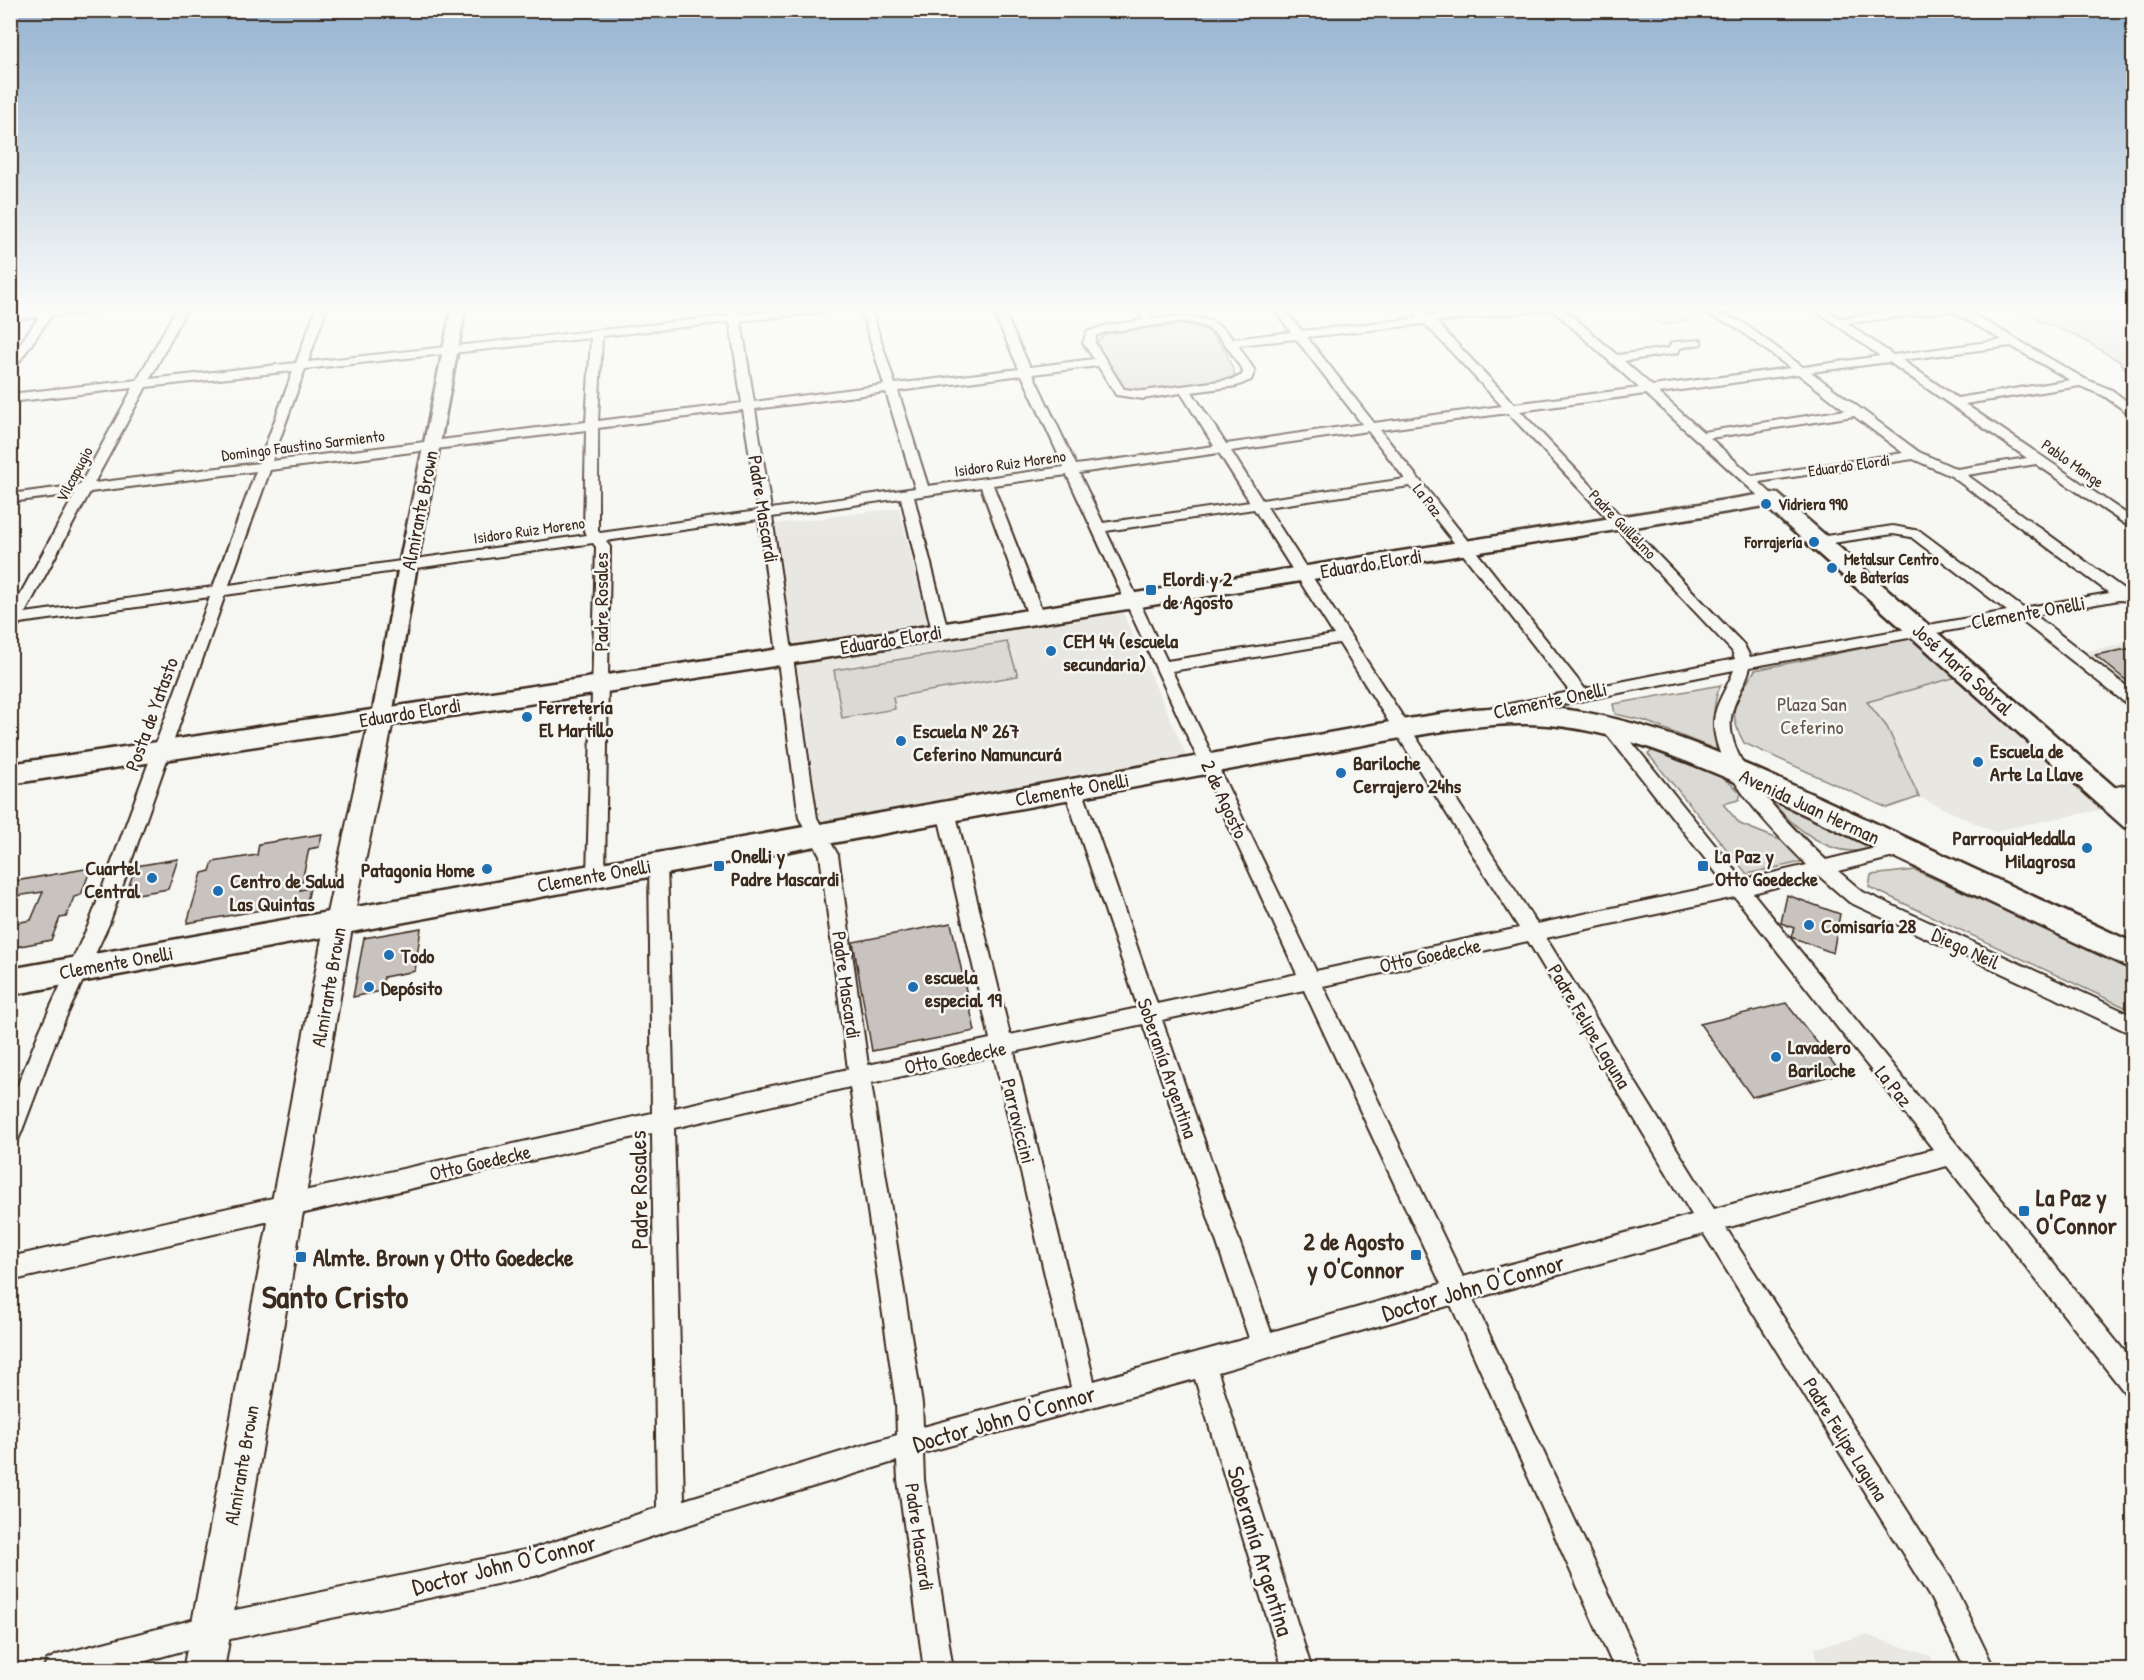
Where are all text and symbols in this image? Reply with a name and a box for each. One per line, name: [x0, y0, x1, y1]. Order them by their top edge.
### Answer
street label: Domingo Faustino Sarmiento: [220, 424, 386, 466]
street label: Pablo Mange: [2037, 433, 2109, 493]
street label: Vilcapugio: [50, 442, 98, 506]
street label: Isidoro Ruiz Moreno: [953, 444, 1068, 482]
street label: Almirante Brown: [394, 448, 444, 572]
street label: Eduardo Elordi: [1807, 448, 1891, 482]
street label: Padre Mascardi: [742, 453, 786, 565]
street label: La Paz: [1408, 479, 1448, 521]
street label: Padre Guillelmo: [1584, 484, 1662, 564]
place label: Vidriera 990: [1778, 493, 1848, 515]
marker: Vidriera 990: [1759, 497, 1773, 511]
street label: Isidoro Ruiz Moreno: [472, 511, 587, 549]
place label: Forrajería: [1744, 531, 1803, 553]
marker: Forrajería: [1807, 535, 1821, 549]
street label: Eduardo Elordi: [1318, 542, 1424, 584]
place label: Metalsur Centro de Baterías: [1844, 548, 1939, 588]
street label: Padre Rosales: [587, 552, 614, 652]
marker: Metalsur Centro de Baterías: [1825, 561, 1839, 575]
place label: Elordi y 2 de Agosto: [1163, 565, 1233, 616]
marker: Elordi y 2 de Agosto: [1144, 583, 1158, 597]
street label: Clemente Onelli: [1969, 589, 2087, 635]
street label: José María Sobral: [1907, 617, 2020, 722]
street label: Eduardo Elordi: [838, 618, 944, 660]
place label: CEM 44 (escuela secundaria): [1063, 627, 1178, 677]
marker: CEM 44 (escuela secundaria): [1044, 644, 1058, 658]
street label: Posta de Yatasto: [118, 653, 184, 775]
street label: Clemente Onelli: [1491, 675, 1609, 725]
park label: Plaza San Ceferino: [1777, 690, 1847, 740]
street label: Eduardo Elordi: [357, 691, 463, 733]
place label: Ferretería El Martillo: [538, 693, 613, 743]
marker: Ferretería El Martillo: [520, 710, 534, 724]
place label: Escuela Nº 267 Ceferino Namuncurá: [913, 717, 1062, 767]
marker: Escuela Nº 267 Ceferino Namuncurá: [894, 734, 908, 748]
place label: Escuela de Arte La Llave: [1990, 737, 2083, 787]
place label: Bariloche Cerrajero 24hs: [1353, 749, 1461, 799]
street label: 2 de Agosto: [1195, 755, 1255, 843]
marker: Escuela de Arte La Llave: [1971, 755, 1985, 769]
street label: Avenida Juan Herman: [1735, 762, 1885, 850]
street label: Clemente Onelli: [1013, 766, 1131, 812]
marker: Bariloche Cerrajero 24hs: [1334, 766, 1348, 780]
place label: ParroquiaMedalla Milagrosa: [1953, 824, 2075, 875]
marker: ParroquiaMedalla Milagrosa: [2080, 841, 2094, 855]
place label: Onelli y Padre Mascardi: [731, 842, 840, 892]
place label: La Paz y Otto Goedecke: [1715, 842, 1818, 892]
street label: Clemente Onelli: [535, 852, 653, 898]
place label: Cuartel Central: [84, 854, 141, 904]
place label: Patagonia Home: [361, 856, 475, 884]
marker: Onelli y Padre Mascardi: [712, 859, 726, 873]
marker: La Paz y Otto Goedecke: [1696, 859, 1710, 873]
marker: Patagonia Home: [480, 862, 494, 876]
place label: Centro de Salud Las Quintas: [230, 867, 344, 917]
marker: Cuartel Central: [145, 871, 159, 885]
marker: Centro de Salud Las Quintas: [211, 884, 225, 898]
place label: Comisaría 28: [1821, 912, 1917, 939]
marker: Comisaría 28: [1802, 918, 1816, 932]
street label: Diego Neil: [1928, 921, 2005, 976]
street label: Almirante Brown: [304, 925, 352, 1049]
street label: Padre Mascardi: [826, 929, 868, 1041]
street label: Otto Goedecke: [1377, 931, 1483, 979]
street label: Clemente Onelli: [57, 939, 175, 985]
place label: Todo: [400, 942, 434, 969]
marker: Todo: [382, 948, 396, 962]
street label: Padre Felipe Laguna: [1542, 959, 1638, 1093]
place label: escuela especial 19: [925, 963, 1002, 1014]
place label: Depósito: [381, 974, 442, 1002]
marker: Depósito: [362, 980, 376, 994]
marker: escuela especial 19: [906, 980, 920, 994]
street label: Soberanía Argentina: [1131, 994, 1205, 1142]
place label: Lavadero Bariloche: [1788, 1033, 1856, 1083]
street label: Otto Goedecke: [902, 1034, 1008, 1080]
marker: Lavadero Bariloche: [1769, 1050, 1783, 1064]
street label: La Paz: [1869, 1060, 1919, 1113]
street label: Parraviccini: [995, 1076, 1043, 1166]
street label: Padre Rosales: [621, 1130, 655, 1250]
street label: Otto Goedecke: [427, 1137, 533, 1187]
place label: La Paz y O'Connor: [2036, 1181, 2117, 1241]
marker: La Paz y O'Connor: [2017, 1204, 2031, 1218]
place label: 2 de Agosto y O'Connor: [1304, 1225, 1405, 1286]
place label: Almte. Brown y Otto Goedecke: [313, 1241, 574, 1274]
street label: Doctor John O'Connor: [1378, 1246, 1568, 1328]
marker: 2 de Agosto y O'Connor: [1409, 1248, 1423, 1262]
marker: Almte. Brown y Otto Goedecke: [294, 1250, 308, 1264]
district label: Santo Cristo: [262, 1275, 408, 1318]
street label: Padre Felipe Laguna: [1797, 1372, 1895, 1506]
street label: Doctor John O'Connor: [909, 1377, 1099, 1459]
street label: Almirante Brown: [217, 1403, 265, 1527]
street label: Soberanía Argentina: [1220, 1462, 1302, 1640]
street label: Padre Mascardi: [899, 1481, 941, 1593]
street label: Doctor John O'Connor: [409, 1526, 599, 1602]

